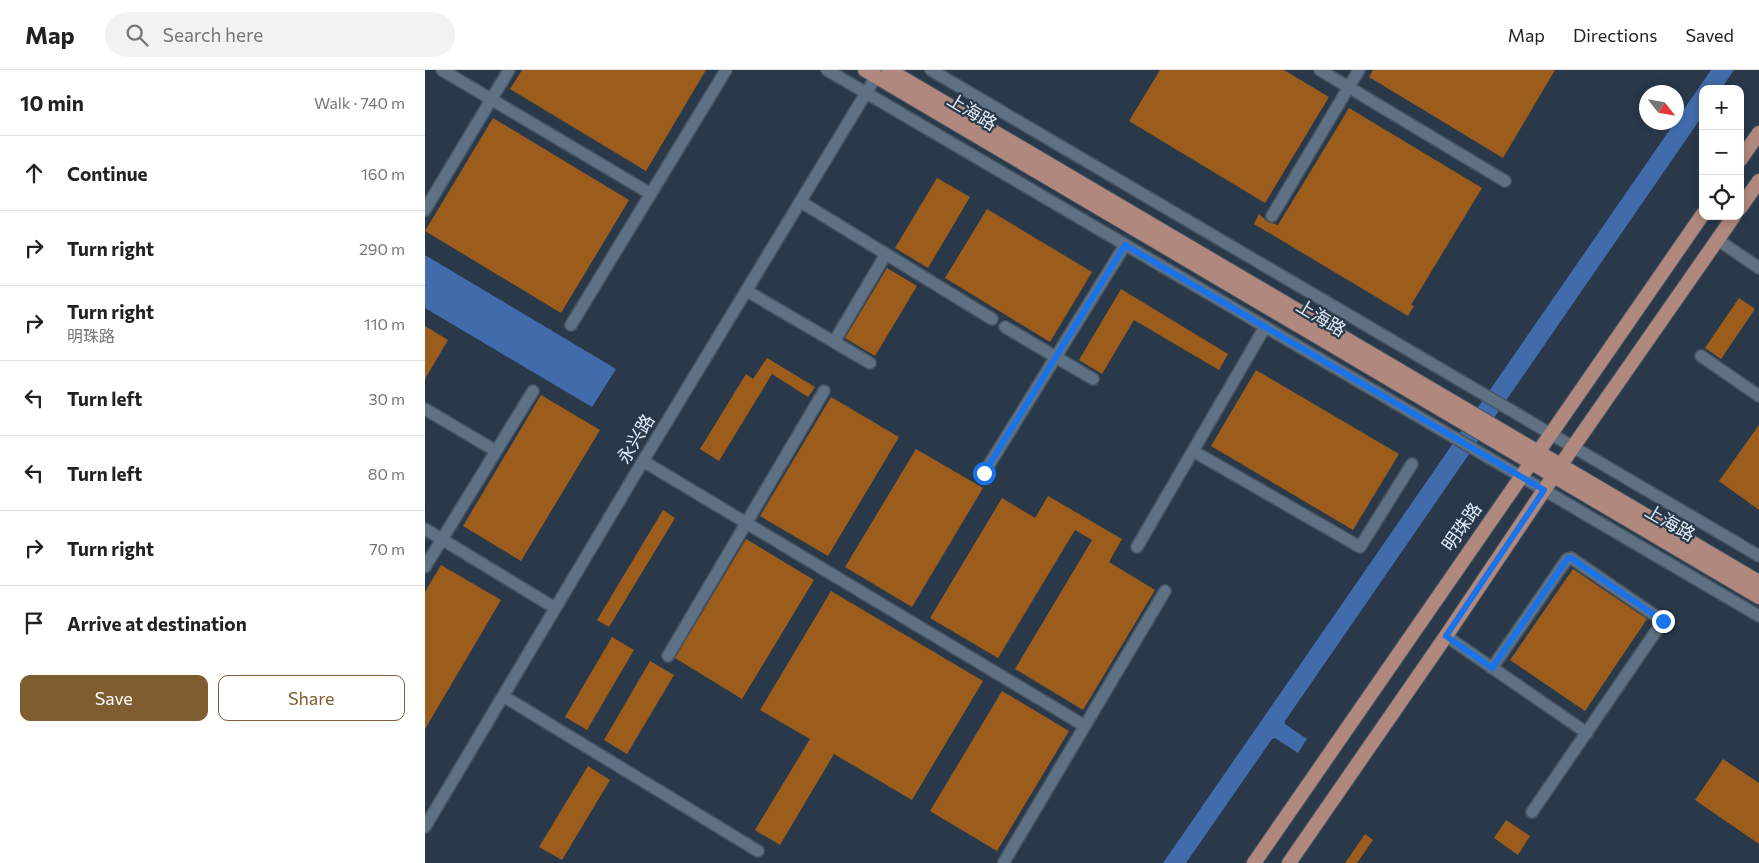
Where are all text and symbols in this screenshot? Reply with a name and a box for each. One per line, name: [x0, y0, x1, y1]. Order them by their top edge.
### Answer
search box: [105, 12, 455, 57]
text: Map: [25, 20, 75, 49]
icon: search: [123, 21, 151, 49]
text: Search here: [163, 23, 263, 46]
text: Map: [1508, 24, 1545, 46]
text: Directions: [1573, 24, 1657, 46]
text: Saved: [1685, 24, 1734, 46]
north arrow: [1639, 85, 1684, 130]
map controls: [1699, 85, 1744, 220]
button: +: [1699, 85, 1744, 130]
street label: 上海路: [944, 88, 1001, 134]
text: 10 min: [20, 90, 84, 115]
text: Walk · 740 m: [314, 93, 405, 112]
button: −: [1699, 130, 1744, 175]
icon: ahead: [20, 159, 48, 187]
text: Continue: [67, 162, 147, 185]
text: 160 m: [361, 164, 405, 183]
button: locate: [1699, 175, 1744, 220]
icon: right: [20, 234, 48, 262]
text: Turn right: [67, 237, 154, 260]
text: 290 m: [359, 239, 405, 258]
street label: 上海路: [1293, 294, 1350, 340]
text: Turn right: [67, 300, 154, 323]
icon: right: [20, 309, 48, 337]
text: 110 m: [364, 314, 405, 333]
text: 明珠路: [67, 326, 115, 345]
icon: left: [20, 384, 48, 412]
text: Turn left: [67, 387, 142, 410]
text: 30 m: [368, 389, 405, 408]
street label: 永兴路: [612, 410, 658, 467]
icon: left: [20, 459, 48, 487]
text: Turn left: [67, 462, 142, 485]
route start: [973, 462, 996, 485]
text: 80 m: [368, 464, 405, 483]
street label: 明珠路: [1437, 498, 1486, 555]
street label: 上海路: [1642, 499, 1699, 545]
icon: right: [20, 534, 48, 562]
text: Turn right: [67, 537, 154, 560]
text: 70 m: [369, 539, 405, 558]
icon: arrive: [20, 609, 48, 637]
route end: [1652, 610, 1675, 633]
text: Arrive at destination: [67, 612, 247, 635]
button: Save: [20, 675, 208, 721]
button: Share: [218, 675, 405, 721]

